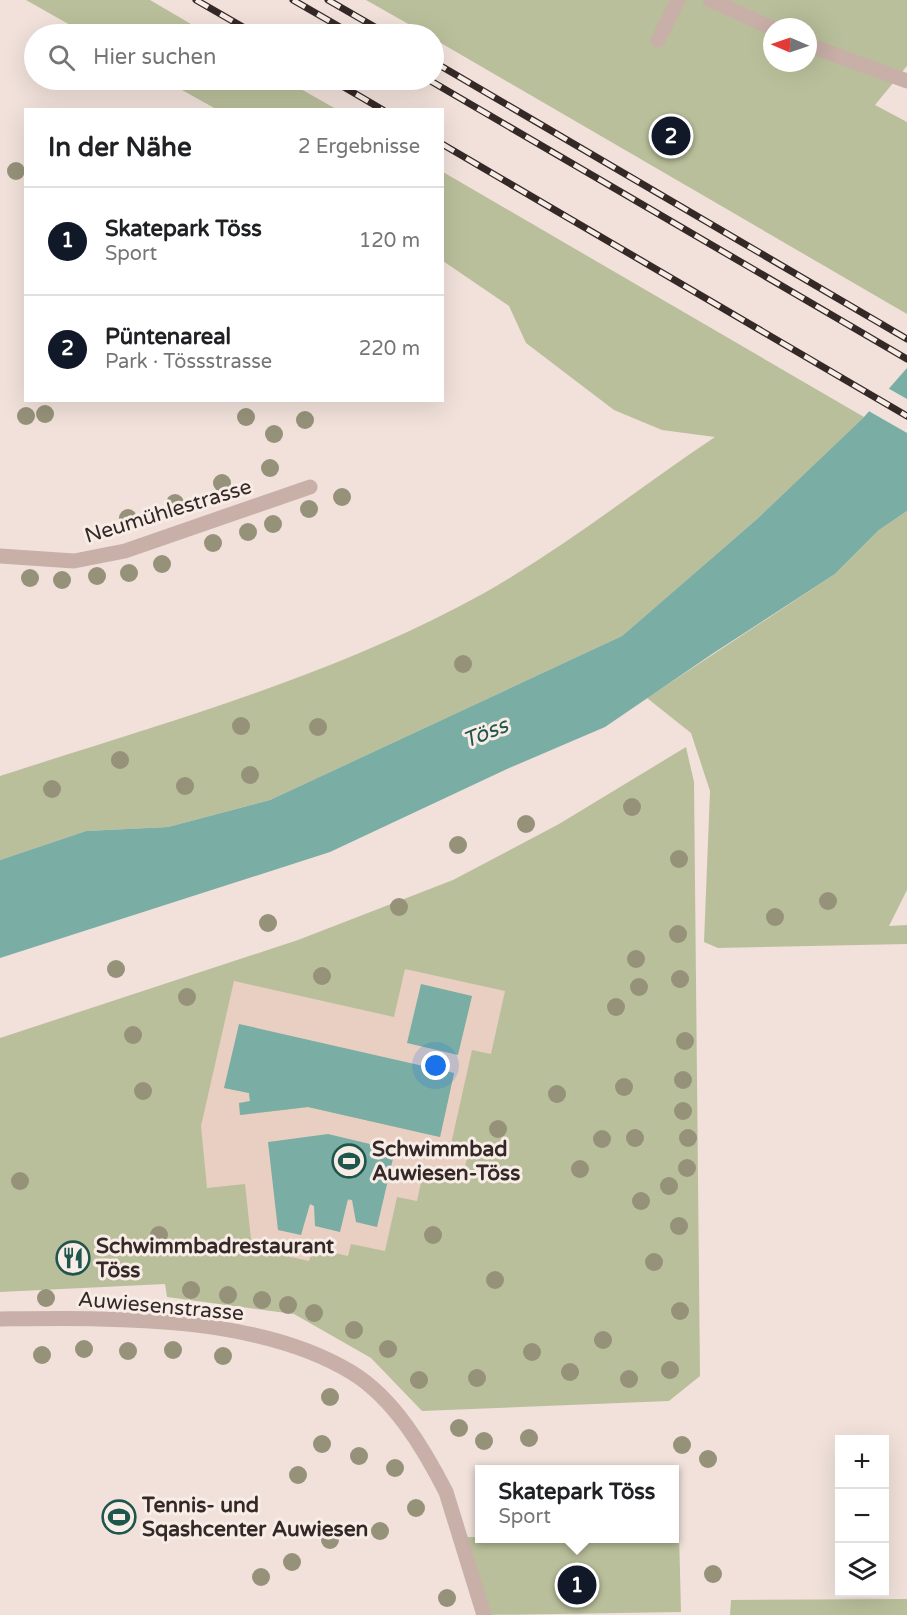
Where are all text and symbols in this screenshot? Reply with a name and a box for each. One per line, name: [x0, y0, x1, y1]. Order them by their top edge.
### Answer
north arrow: [763, 18, 817, 72]
search box: [24, 24, 444, 90]
icon: search: [45, 41, 78, 74]
text: Hier suchen: [93, 44, 216, 70]
pin: 2: [652, 114, 690, 158]
text: In der Nähe: [48, 132, 192, 163]
text: 2 Ergebnisse: [298, 135, 420, 159]
text: Skatepark Töss: [105, 216, 262, 242]
text: 1: [61, 229, 74, 253]
text: 120 m: [359, 229, 420, 253]
text: Sport: [105, 242, 157, 266]
text: Püntenareal: [105, 324, 231, 350]
text: 2: [61, 337, 74, 361]
text: 220 m: [359, 337, 420, 361]
text: Park · Tössstrasse: [105, 350, 272, 374]
street label: Neumühlestrasse: [82, 474, 255, 549]
water label: Töss: [459, 712, 513, 754]
your location: [421, 1051, 450, 1080]
place label: Schwimmbad Auwiesen-Töss: [372, 1137, 520, 1186]
sports icon: Schwimmbad Auwiesen-Töss: [331, 1143, 367, 1179]
place label: Schwimmbadrestaurant Töss: [95, 1234, 334, 1283]
restaurant icon: Schwimmbadrestaurant Töss: [55, 1240, 91, 1276]
street label: Auwiesenstrasse: [77, 1287, 245, 1326]
map controls: [835, 1435, 889, 1597]
button: +: [835, 1435, 889, 1489]
popup: [475, 1465, 679, 1543]
text: Skatepark Töss: [499, 1479, 655, 1505]
button: −: [835, 1489, 889, 1543]
place label: Tennis- und Sqashcenter Auwiesen: [141, 1493, 368, 1542]
sports icon: Tennis- und Sqashcenter Auwiesen: [101, 1499, 137, 1535]
text: Sport: [499, 1505, 551, 1529]
button: layers: [835, 1543, 889, 1597]
pin: 1: [558, 1562, 596, 1608]

